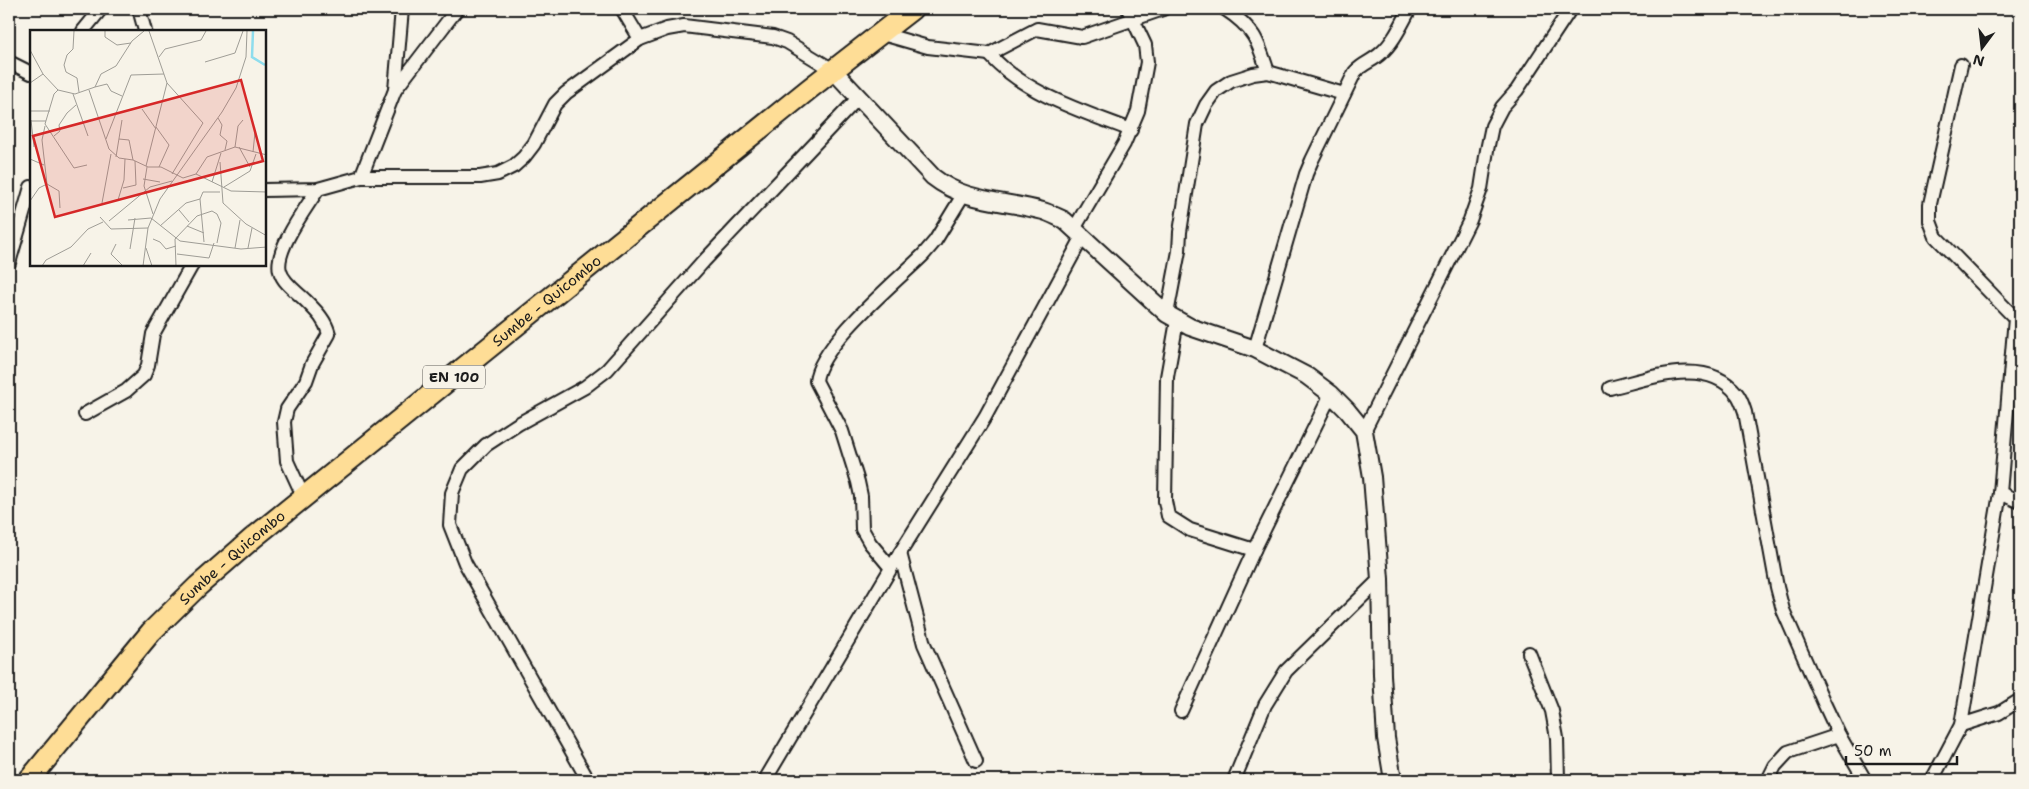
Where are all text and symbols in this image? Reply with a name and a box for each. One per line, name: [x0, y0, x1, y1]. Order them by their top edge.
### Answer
north arrow: [1956, 22, 2006, 72]
inset map: [30, 30, 266, 266]
text: N: [1971, 50, 1986, 71]
street label: Sumbe - Quicombo: [488, 251, 605, 351]
road number: EN 100: [423, 366, 485, 388]
street label: Sumbe - Quicombo: [175, 506, 290, 609]
scale bar: [1846, 734, 1958, 766]
text: 50 m: [1854, 741, 1892, 761]

